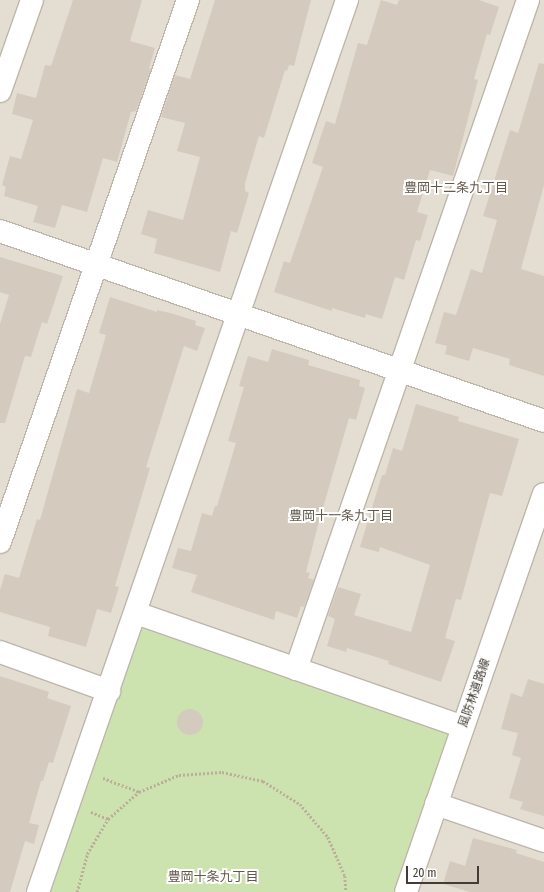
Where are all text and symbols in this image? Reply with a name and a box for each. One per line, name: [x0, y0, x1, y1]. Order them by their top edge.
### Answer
district label: 豊岡十二条九丁目: [404, 180, 508, 196]
district label: 豊岡十一条九丁目: [289, 508, 393, 524]
street label: 風防林道路線: [456, 657, 494, 729]
scale bar: [408, 858, 481, 884]
text: 20 m: [413, 866, 437, 880]
district label: 豊岡十条九丁目: [168, 869, 258, 885]

